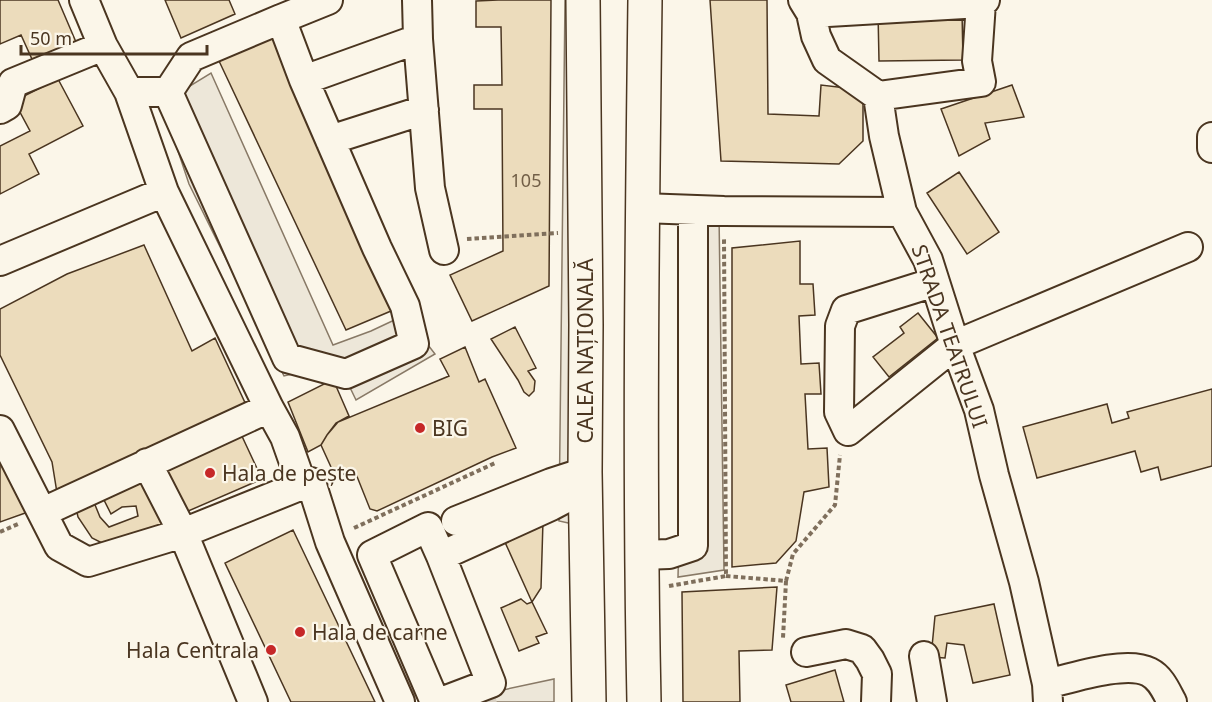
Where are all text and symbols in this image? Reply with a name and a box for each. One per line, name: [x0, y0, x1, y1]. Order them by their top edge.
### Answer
scale bar: [21, 18, 207, 56]
text: 50 m: [30, 26, 72, 50]
house number: 105: [511, 168, 541, 192]
street label: STRADA TEATRULUI: [905, 241, 995, 431]
street label: CALEA NAȚIONALĂ: [571, 258, 599, 444]
place label: BIG: [432, 414, 468, 442]
marker: BIG: [413, 421, 427, 435]
place label: Hala de pește: [222, 459, 356, 487]
marker: Hala de pește: [203, 466, 217, 480]
place label: Hala de carne: [312, 618, 448, 646]
marker: Hala de carne: [293, 625, 307, 639]
place label: Hala Centrala: [126, 636, 259, 664]
marker: Hala Centrala: [264, 643, 278, 657]

